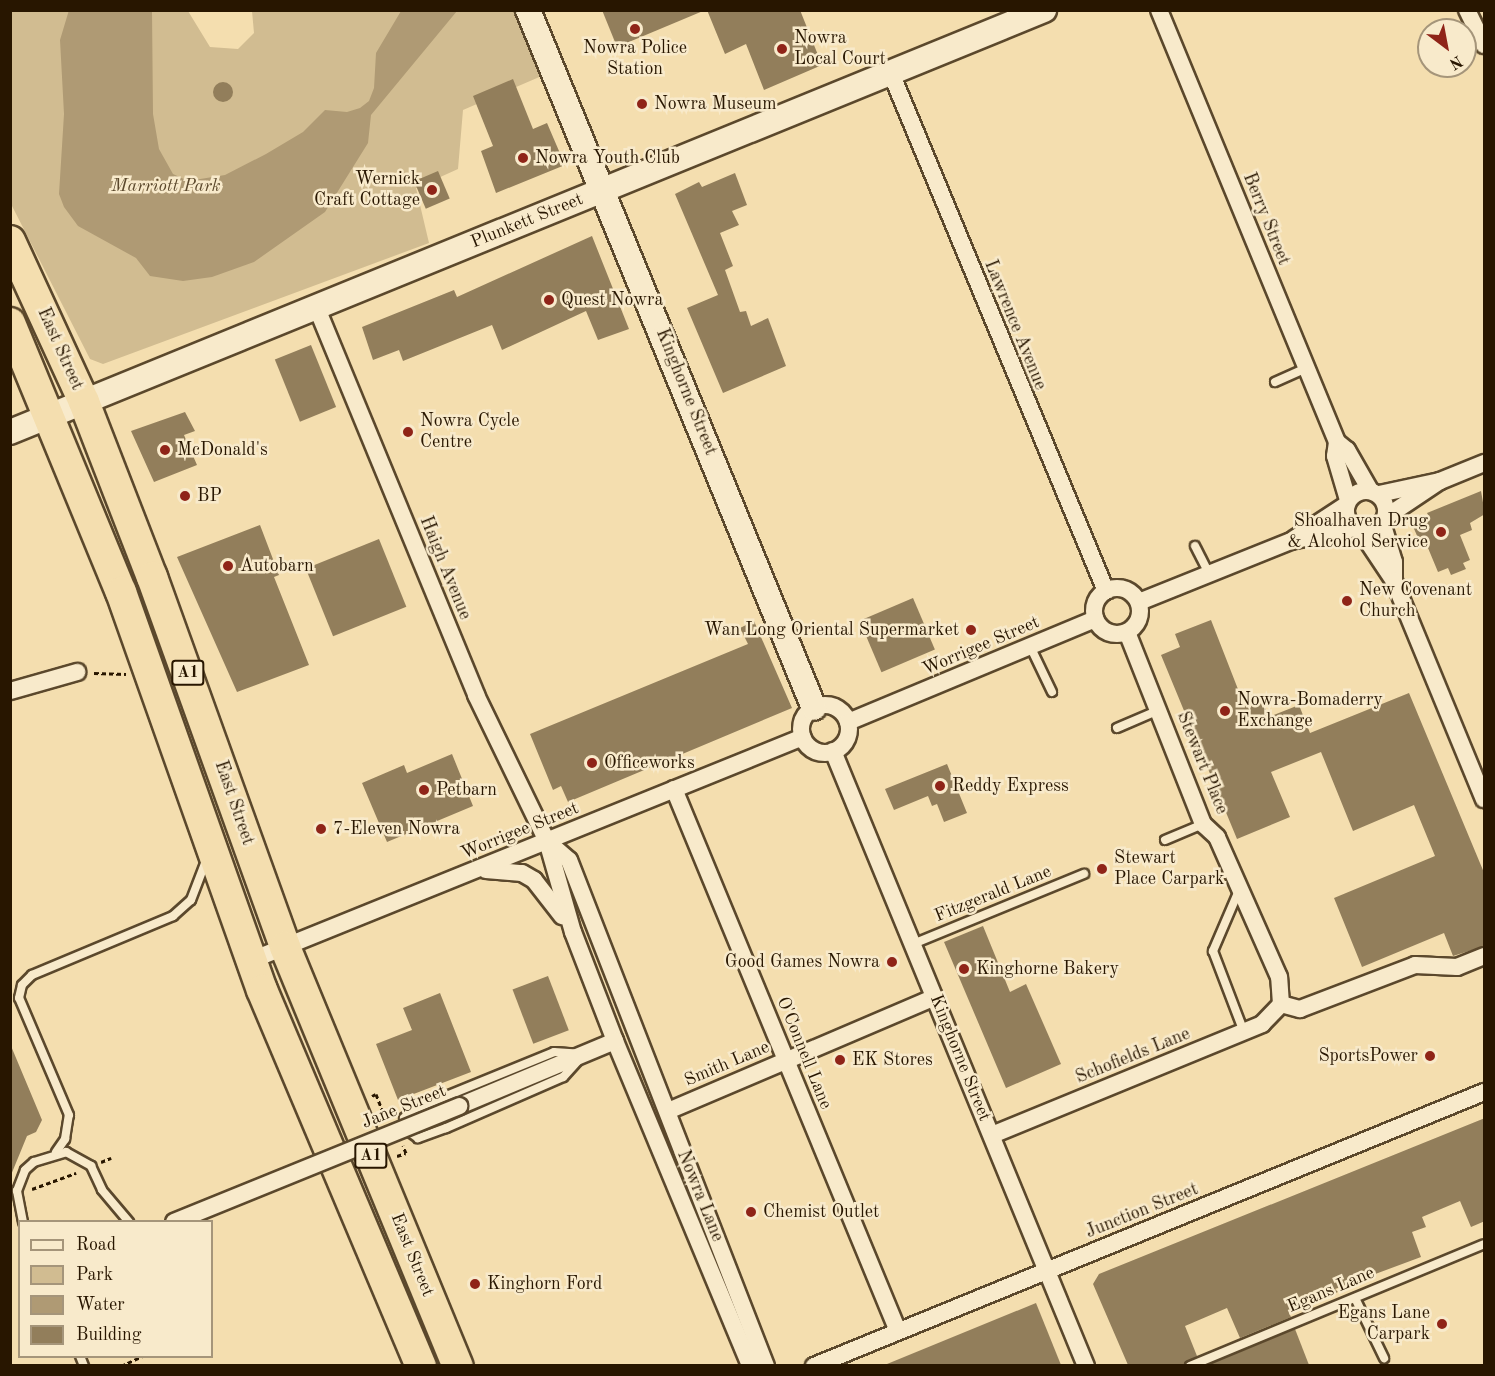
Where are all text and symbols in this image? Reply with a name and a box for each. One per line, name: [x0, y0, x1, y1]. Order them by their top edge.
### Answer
north arrow: [1417, 18, 1477, 78]
marker: Nowra Police Station: [628, 22, 642, 36]
place label: Nowra Local Court: [794, 28, 886, 70]
place label: Nowra Police Station: [583, 38, 687, 80]
marker: Nowra Local Court: [775, 42, 789, 56]
text: N: [1446, 52, 1465, 72]
place label: Nowra Museum: [654, 93, 776, 115]
marker: Nowra Museum: [635, 97, 649, 111]
place label: Nowra Youth Club: [535, 147, 680, 169]
marker: Nowra Youth Club: [516, 151, 530, 165]
place label: Wernick Craft Cottage: [314, 169, 420, 212]
street label: Berry Street: [1238, 170, 1294, 268]
park label: Marriott Park: [111, 175, 221, 197]
marker: Wernick Craft Cottage: [425, 183, 439, 197]
street label: Plunkett Street: [468, 189, 586, 253]
street label: Lawrence Avenue: [979, 257, 1051, 393]
place label: Quest Nowra: [561, 289, 663, 311]
marker: Quest Nowra: [542, 293, 556, 307]
street label: East Street: [32, 304, 88, 394]
street label: Kinghorne Street: [651, 325, 721, 459]
place label: Nowra Cycle Centre: [420, 411, 520, 454]
marker: Nowra Cycle Centre: [401, 425, 415, 439]
place label: McDonald's: [177, 439, 268, 461]
marker: McDonald's: [158, 443, 172, 457]
place label: BP: [197, 485, 222, 507]
marker: BP: [178, 489, 192, 503]
place label: Shoalhaven Drug & Alcohol Service: [1287, 511, 1428, 554]
street label: Haigh Avenue: [414, 513, 476, 623]
marker: Shoalhaven Drug & Alcohol Service: [1432, 523, 1450, 541]
place label: Autobarn: [240, 555, 314, 577]
marker: Autobarn: [221, 559, 235, 573]
place label: New Covenant Church: [1359, 580, 1472, 622]
marker: New Covenant Church: [1340, 594, 1354, 608]
street label: Worrigee Street: [919, 612, 1043, 680]
place label: Wan Long Oriental Supermarket: [704, 619, 959, 641]
marker: Wan Long Oriental Supermarket: [964, 623, 978, 637]
road number: A1: [170, 660, 206, 686]
place label: Nowra-Bomaderry Exchange: [1237, 690, 1383, 732]
marker: Nowra-Bomaderry Exchange: [1218, 704, 1232, 718]
street label: Stewart Place: [1172, 708, 1232, 818]
place label: Officeworks: [604, 752, 695, 774]
marker: Officeworks: [585, 756, 599, 770]
street label: East Street: [209, 758, 259, 848]
place label: Reddy Express: [952, 775, 1069, 797]
place label: Petbarn: [436, 779, 497, 801]
marker: Reddy Express: [933, 779, 947, 793]
marker: Petbarn: [417, 783, 431, 797]
street label: Worrigee Street: [458, 798, 582, 864]
place label: 7-Eleven Nowra: [333, 818, 460, 840]
marker: 7-Eleven Nowra: [314, 822, 328, 836]
place label: Stewart Place Carpark: [1114, 848, 1224, 890]
street label: Fitzgerald Lane: [932, 861, 1054, 927]
marker: Stewart Place Carpark: [1095, 862, 1109, 876]
place label: Good Games Nowra: [725, 951, 880, 973]
marker: Good Games Nowra: [885, 955, 899, 969]
place label: Kinghorne Bakery: [976, 958, 1119, 980]
marker: Kinghorne Bakery: [957, 962, 971, 976]
street label: Kinghorne Street: [925, 991, 995, 1125]
street label: O'Connell Lane: [772, 994, 836, 1112]
street label: Schofields Lane: [1073, 1023, 1193, 1089]
street label: Smith Lane: [681, 1036, 773, 1092]
place label: SportsPower: [1318, 1045, 1418, 1067]
place label: EK Stores: [852, 1049, 933, 1071]
marker: SportsPower: [1423, 1049, 1437, 1063]
marker: EK Stores: [833, 1053, 847, 1067]
street label: Jane Street: [359, 1080, 449, 1134]
road number: A1: [353, 1143, 389, 1169]
street label: Nowra Lane: [672, 1147, 728, 1245]
street label: Junction Street: [1083, 1179, 1201, 1243]
place label: Chemist Outlet: [763, 1201, 879, 1223]
marker: Chemist Outlet: [744, 1205, 758, 1219]
street label: East Street: [385, 1210, 439, 1300]
legend: [18, 1220, 213, 1358]
text: Road: [76, 1236, 116, 1254]
street label: Egans Lane: [1284, 1262, 1378, 1318]
text: Park: [76, 1266, 113, 1284]
place label: Kinghorn Ford: [487, 1273, 602, 1295]
marker: Kinghorn Ford: [468, 1277, 482, 1291]
text: Water: [76, 1296, 125, 1314]
place label: Egans Lane Carpark: [1337, 1303, 1430, 1346]
marker: Egans Lane Carpark: [1435, 1317, 1449, 1331]
text: Building: [76, 1326, 141, 1344]

